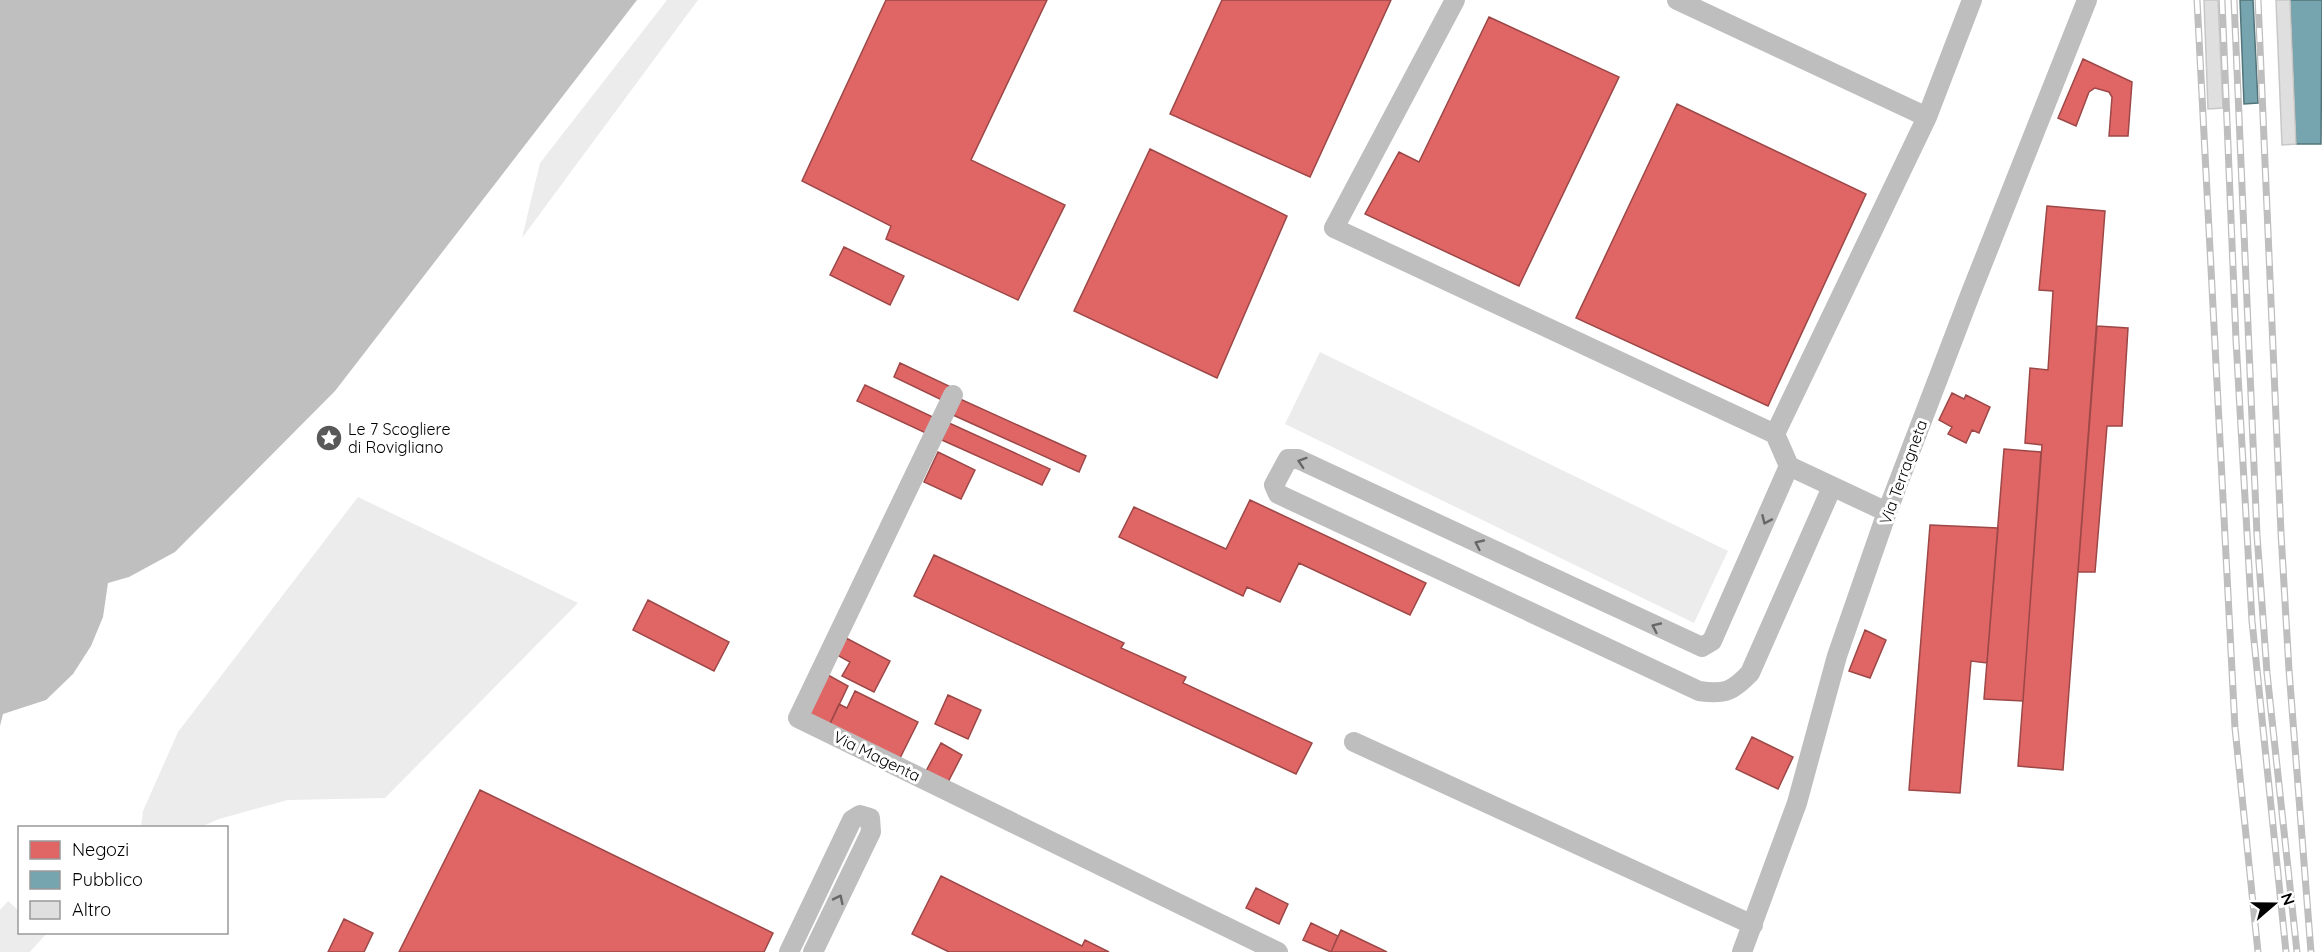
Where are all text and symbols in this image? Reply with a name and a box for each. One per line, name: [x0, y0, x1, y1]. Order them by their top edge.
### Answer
street label: Via Terragneta: [1875, 417, 1931, 527]
place label: Le 7 Scogliere di Rovigliano: [348, 419, 450, 457]
place icon: Le 7 Scogliere di Rovigliano: [314, 423, 344, 453]
one-way arrow: [1298, 457, 1308, 469]
one-way arrow: [1761, 513, 1773, 524]
one-way arrow: [1475, 539, 1486, 551]
one-way arrow: [1651, 622, 1662, 634]
street label: Via Magenta: [830, 726, 924, 786]
legend: [18, 826, 228, 934]
text: Negozi: [72, 838, 129, 861]
text: Pubblico: [72, 868, 143, 891]
north arrow: [2244, 874, 2304, 934]
text: N: [2277, 890, 2300, 908]
one-way arrow: [831, 895, 843, 906]
text: Altro: [72, 898, 111, 921]

